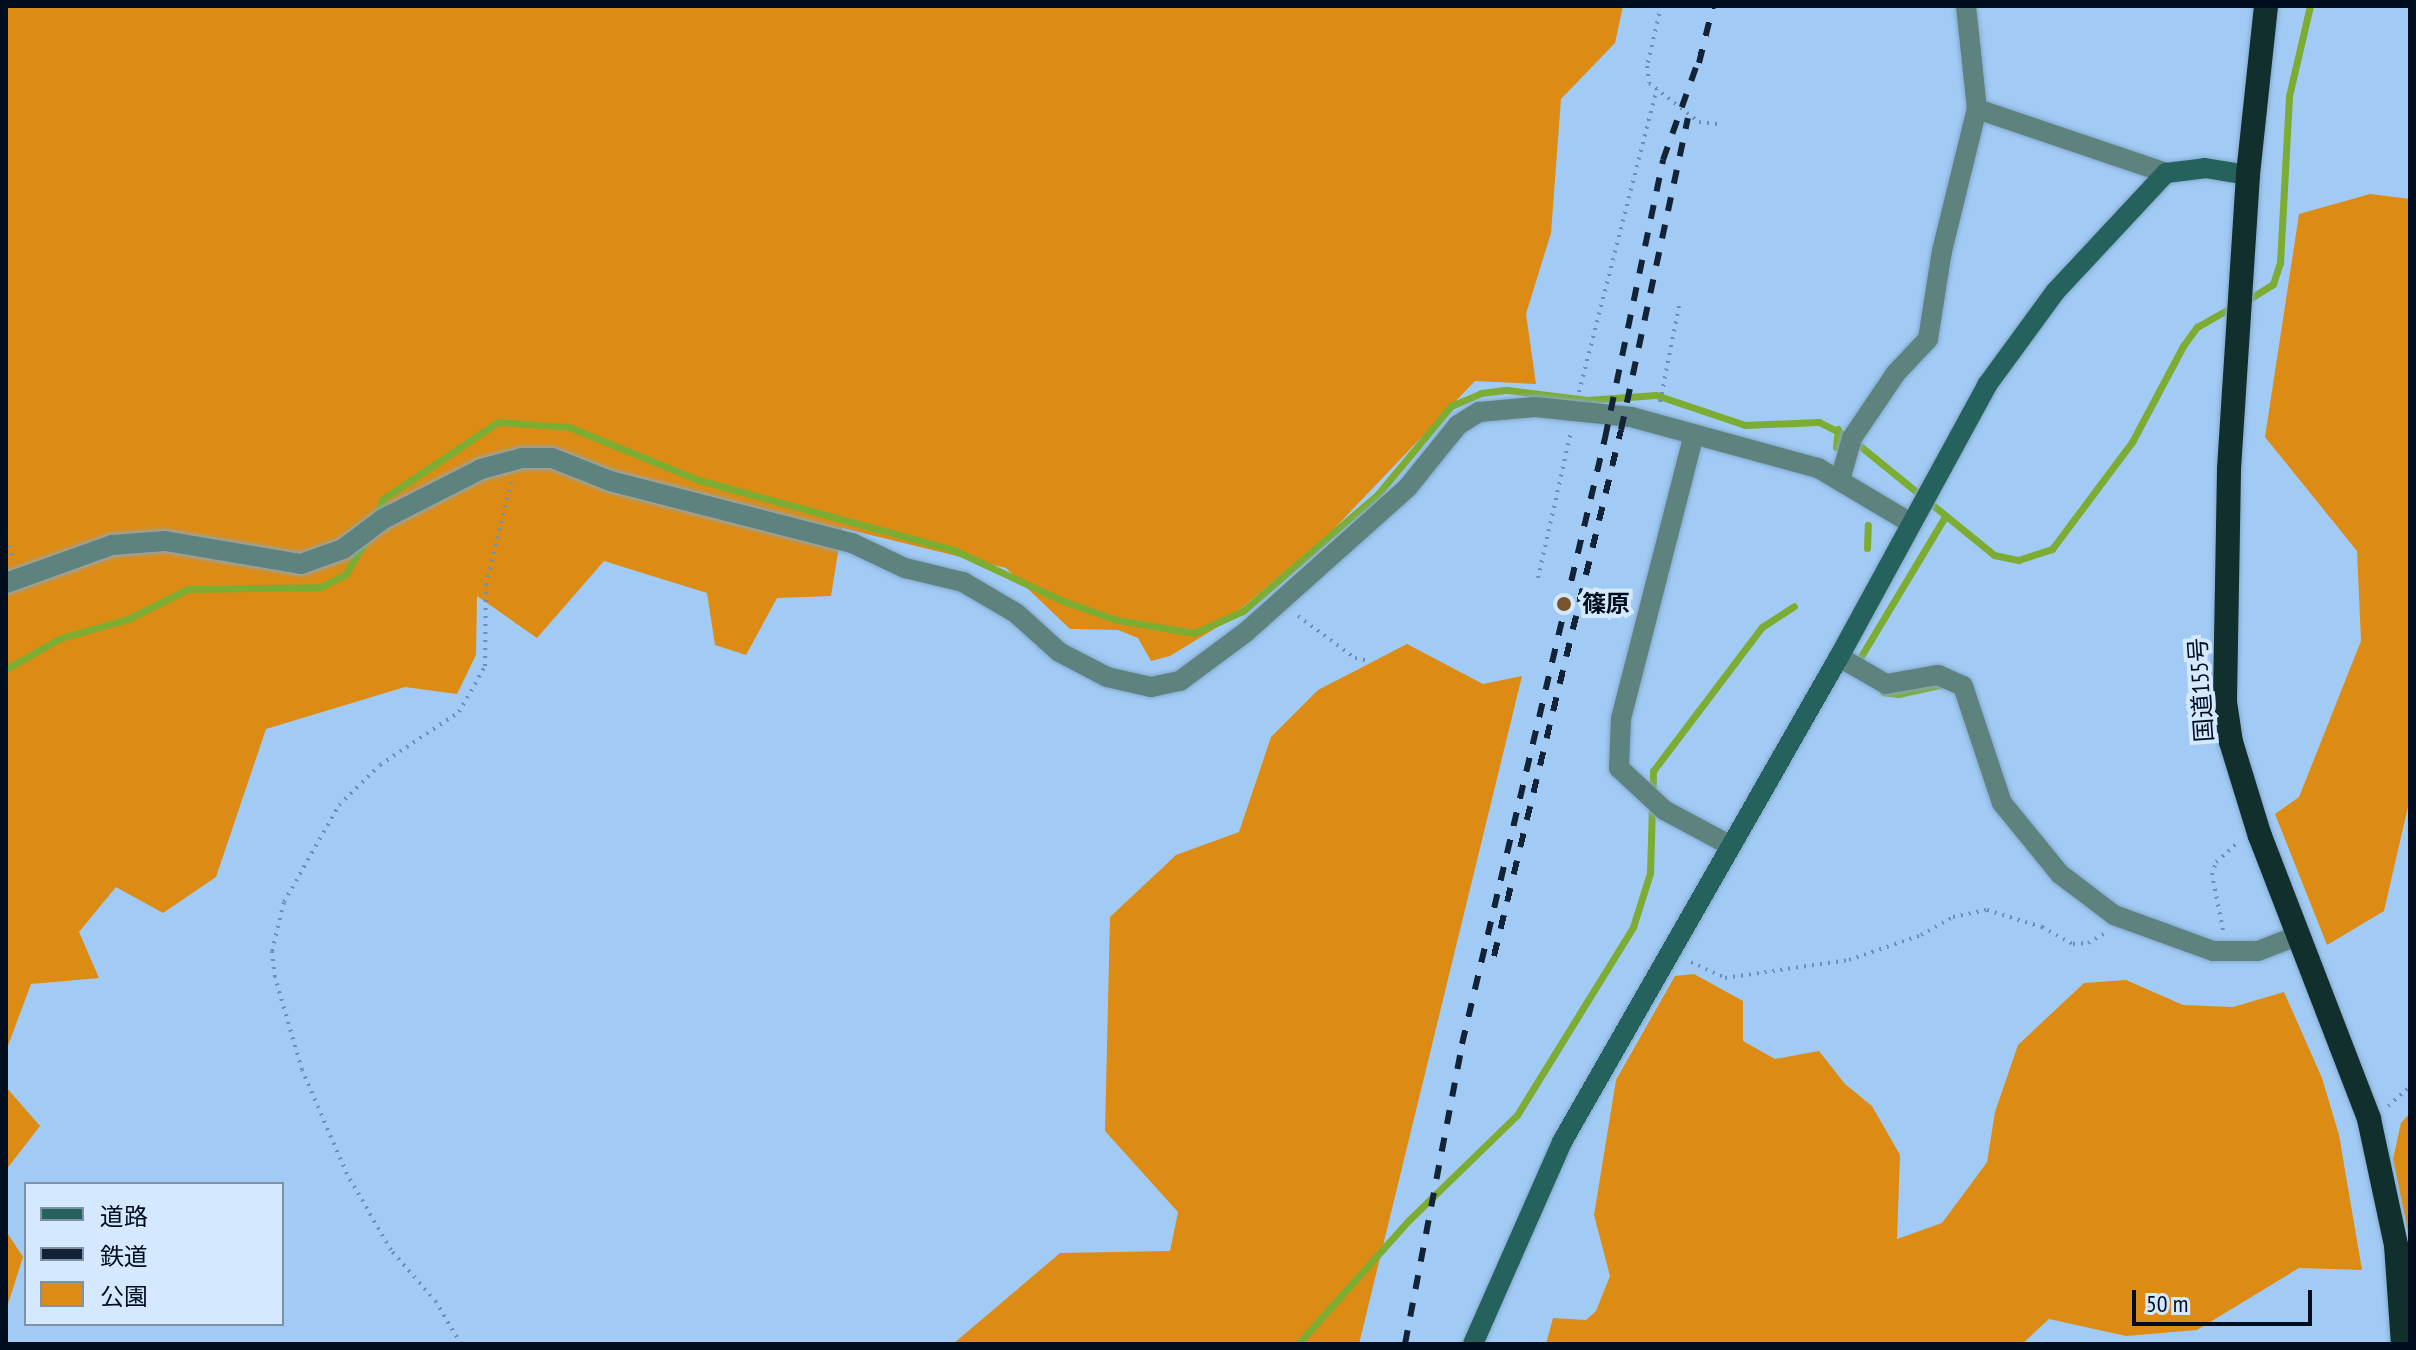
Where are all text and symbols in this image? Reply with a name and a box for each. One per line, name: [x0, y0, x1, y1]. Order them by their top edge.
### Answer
place label: 篠原: [1582, 590, 1630, 618]
marker: 篠原: [1553, 593, 1575, 615]
street label: 国道155号: [2183, 637, 2219, 743]
legend: [24, 1182, 284, 1326]
text: 道路: [100, 1201, 148, 1232]
text: 鉄道: [100, 1241, 148, 1272]
scale bar: [2136, 1274, 2316, 1324]
text: 公園: [100, 1281, 148, 1312]
text: 50 m: [2146, 1288, 2188, 1319]

